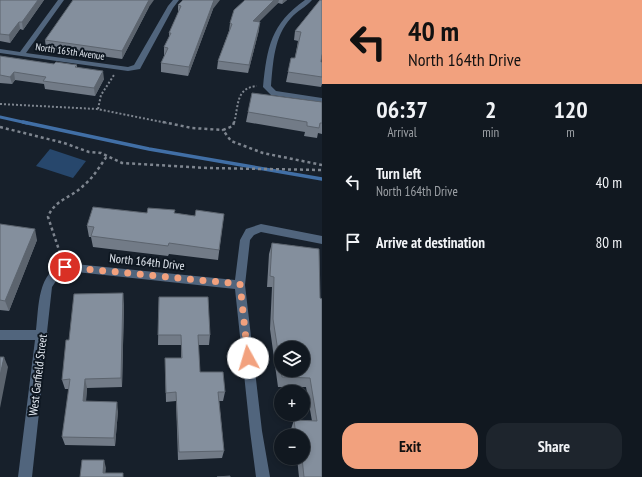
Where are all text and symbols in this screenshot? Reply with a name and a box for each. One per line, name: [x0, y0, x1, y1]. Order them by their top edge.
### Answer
text: 40 m: [408, 12, 459, 49]
icon: left: [342, 16, 394, 68]
street label: North 165th Avenue: [34, 40, 105, 63]
text: North 164th Drive: [408, 48, 521, 71]
text: 06:37: [376, 94, 428, 125]
text: 2: [485, 94, 496, 125]
text: 120: [553, 94, 588, 125]
text: Arrival: [387, 124, 417, 141]
text: min: [482, 124, 499, 141]
text: m: [566, 124, 575, 141]
text: Turn left: [376, 164, 421, 183]
icon: left: [342, 171, 364, 193]
text: 40 m: [596, 173, 622, 192]
text: North 164th Drive: [376, 183, 458, 200]
icon: arrive: [342, 231, 364, 253]
text: Arrive at destination: [376, 233, 485, 252]
text: 80 m: [596, 233, 622, 252]
pin: [48, 250, 82, 284]
street label: North 164th Drive: [109, 250, 185, 273]
icon: arrive: [54, 256, 76, 278]
street label: West Garfield Street: [25, 333, 50, 417]
position arrow: [227, 337, 269, 379]
map controls: [274, 341, 310, 465]
button: layers: [274, 341, 310, 377]
button: +: [274, 385, 310, 421]
button: Exit: [342, 423, 478, 469]
button: Share: [486, 423, 622, 469]
button: −: [274, 429, 310, 465]

